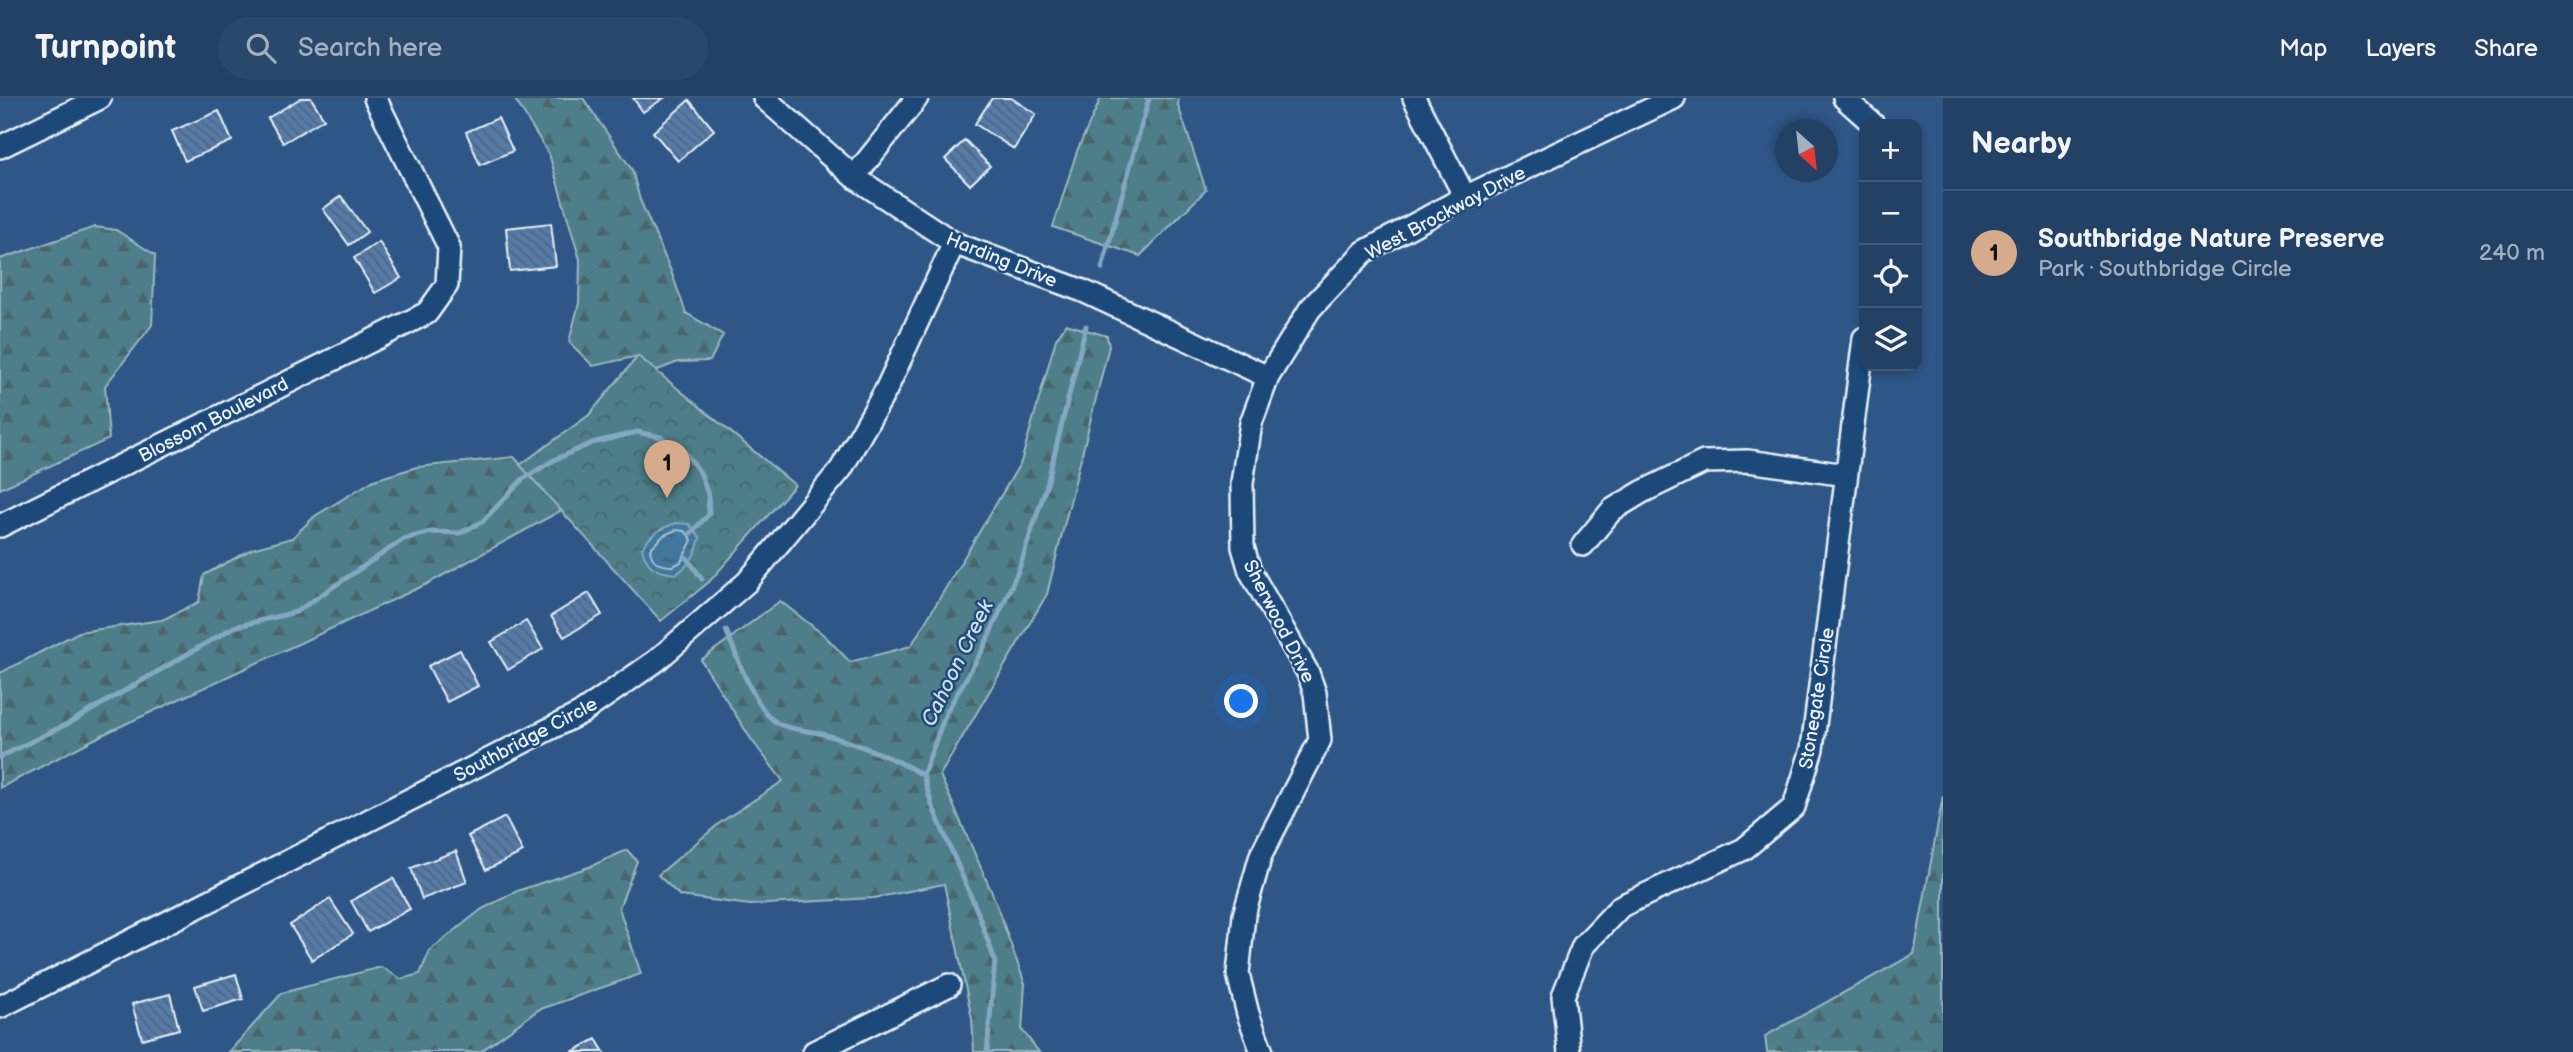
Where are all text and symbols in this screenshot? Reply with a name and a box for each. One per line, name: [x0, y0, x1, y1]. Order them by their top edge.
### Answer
search box: [218, 17, 708, 80]
text: Turnpoint: [35, 28, 176, 68]
icon: search: [242, 29, 280, 67]
text: Search here: [298, 33, 442, 64]
text: Map: [2279, 34, 2327, 63]
text: Layers: [2365, 34, 2436, 63]
text: Share: [2474, 34, 2538, 63]
north arrow: [1775, 119, 1838, 182]
map controls: [1859, 119, 1922, 371]
button: +: [1859, 119, 1922, 182]
text: Nearby: [1971, 126, 2071, 162]
street label: West Brockway Drive: [1362, 161, 1530, 265]
button: −: [1859, 182, 1922, 245]
text: Southbridge Nature Preserve: [2038, 224, 2384, 255]
street label: Harding Drive: [942, 228, 1060, 293]
text: 1: [1989, 239, 1999, 267]
text: 240 m: [2479, 239, 2545, 267]
button: locate: [1859, 245, 1922, 308]
text: Park · Southbridge Circle: [2038, 255, 2292, 283]
button: layers: [1859, 308, 1922, 371]
street label: Blossom Boulevard: [135, 373, 292, 468]
pin: 1: [644, 440, 690, 498]
street label: Sherwood Drive: [1238, 556, 1320, 687]
water label: Cahoon Creek: [916, 595, 999, 730]
street label: Stonegate Circle: [1795, 626, 1840, 771]
your location: [1224, 684, 1258, 718]
street label: Southbridge Circle: [450, 693, 601, 788]

